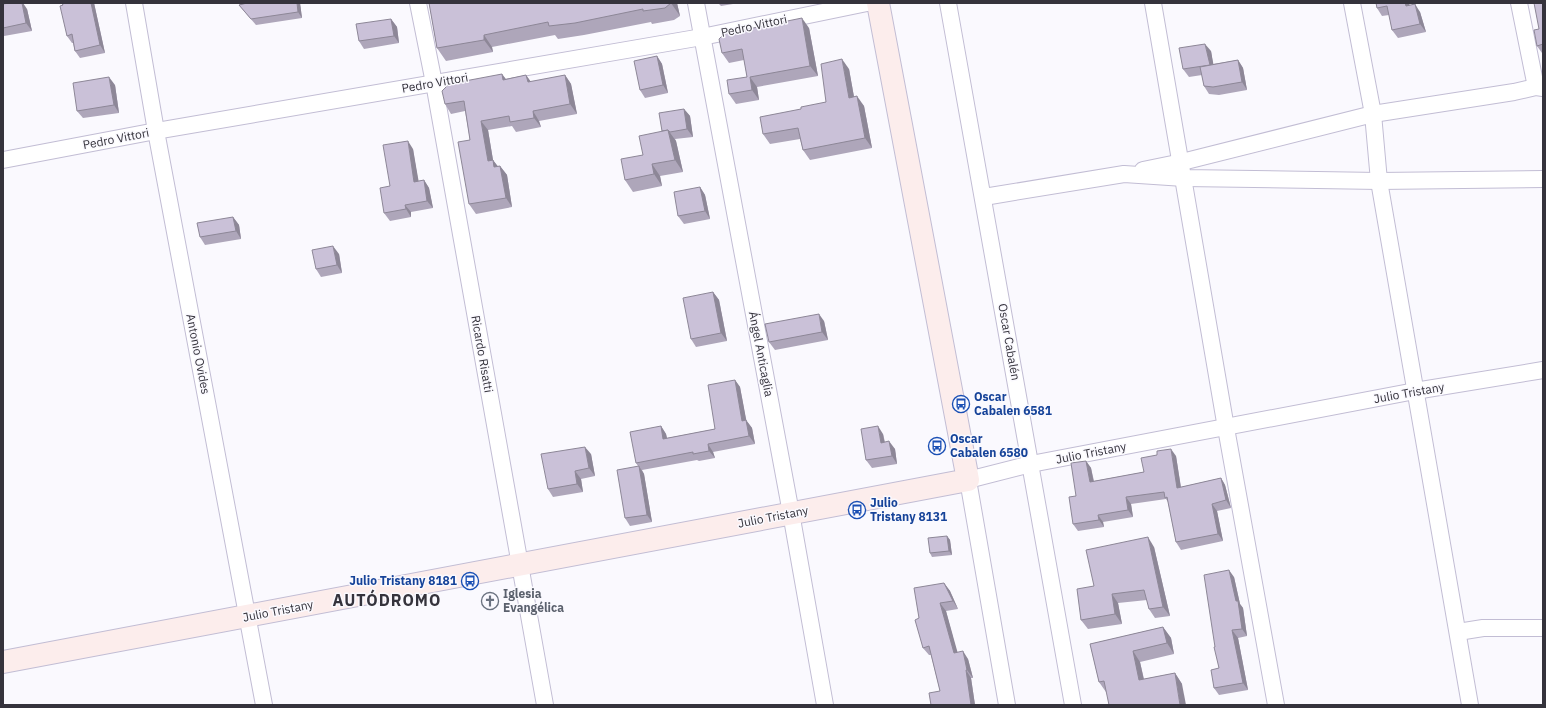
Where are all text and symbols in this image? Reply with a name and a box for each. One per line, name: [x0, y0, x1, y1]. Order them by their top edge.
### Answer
street label: Pedro Vittori: [719, 11, 788, 40]
street label: Pedro Vittori: [401, 69, 469, 96]
street label: Pedro Vittori: [81, 125, 150, 152]
street label: Oscar Cabalén: [995, 302, 1024, 382]
street label: Ángel Anticaglia: [746, 310, 777, 398]
street label: Antonio Ovides: [183, 312, 214, 396]
street label: Ricardo Risatti: [468, 314, 497, 394]
street label: Julio Tristany: [1372, 379, 1445, 406]
place label: Oscar Cabalen 6581: [974, 389, 1052, 418]
bus stop icon: Oscar Cabalen 6581: [951, 394, 971, 414]
place label: Oscar Cabalen 6580: [950, 431, 1028, 460]
bus stop icon: Oscar Cabalen 6580: [927, 436, 947, 456]
street label: Julio Tristany: [1054, 438, 1127, 467]
place label: Julio Tristany 8131: [870, 495, 947, 524]
bus stop icon: Julio Tristany 8131: [847, 500, 867, 520]
street label: Julio Tristany: [736, 502, 809, 531]
bus stop icon: Julio Tristany 8181: [460, 571, 480, 591]
place label: Julio Tristany 8181: [349, 573, 457, 588]
place label: Iglesia Evangélica: [503, 586, 564, 615]
district label: AUTÓDROMO: [333, 589, 441, 610]
church icon: Iglesia Evangélica: [480, 591, 500, 611]
street label: Julio Tristany: [241, 596, 314, 625]

